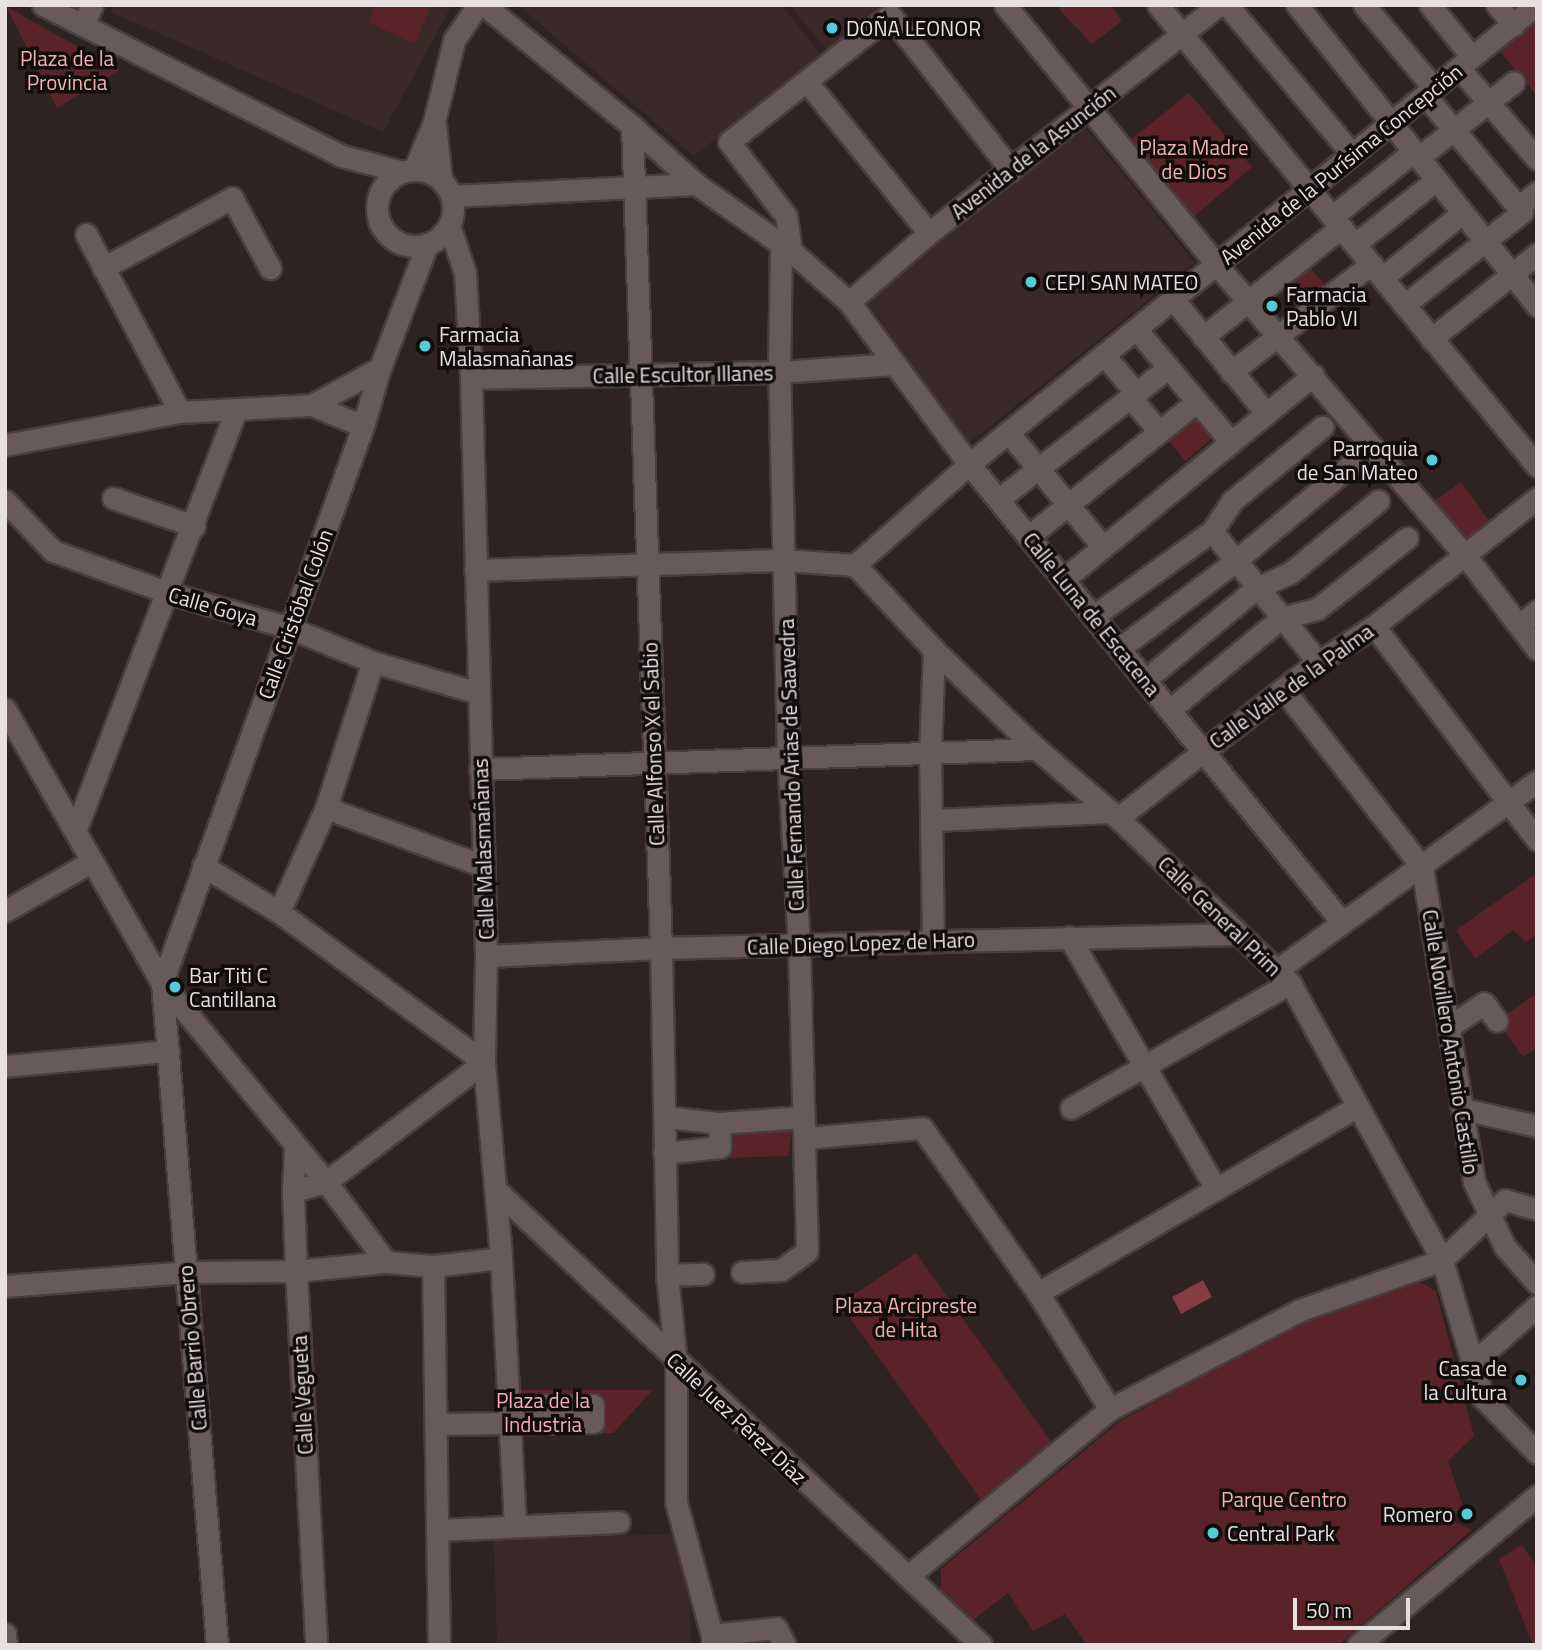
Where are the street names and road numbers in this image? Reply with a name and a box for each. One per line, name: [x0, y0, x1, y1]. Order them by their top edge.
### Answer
street label: Avenida de la Purísima Concepción: [1215, 59, 1467, 269]
street label: Avenida de la Asunción: [946, 80, 1120, 224]
street label: Calle Escultor Illanes: [592, 360, 774, 388]
street label: Calle Cristóbal Colón: [253, 526, 337, 702]
street label: Calle Luna de Escacena: [1018, 527, 1166, 701]
street label: Calle Goya: [166, 581, 260, 631]
street label: Calle Fernando Arias de Saavedra: [773, 618, 809, 912]
street label: Calle Valle de la Palma: [1204, 618, 1378, 754]
street label: Calle Alfonso X el Sabio: [637, 642, 669, 846]
street label: Calle Malasmañanas: [467, 758, 499, 940]
street label: Calle General Prim: [1153, 851, 1287, 981]
street label: Calle Novillero Antonio Castillo: [1418, 908, 1484, 1176]
street label: Calle Diego Lopez de Haro: [747, 926, 975, 960]
street label: Calle Barrio Obrero: [172, 1264, 212, 1432]
street label: Calle Vegueta: [286, 1335, 318, 1455]
street label: Calle Juez Pérez Díaz: [662, 1347, 812, 1489]

